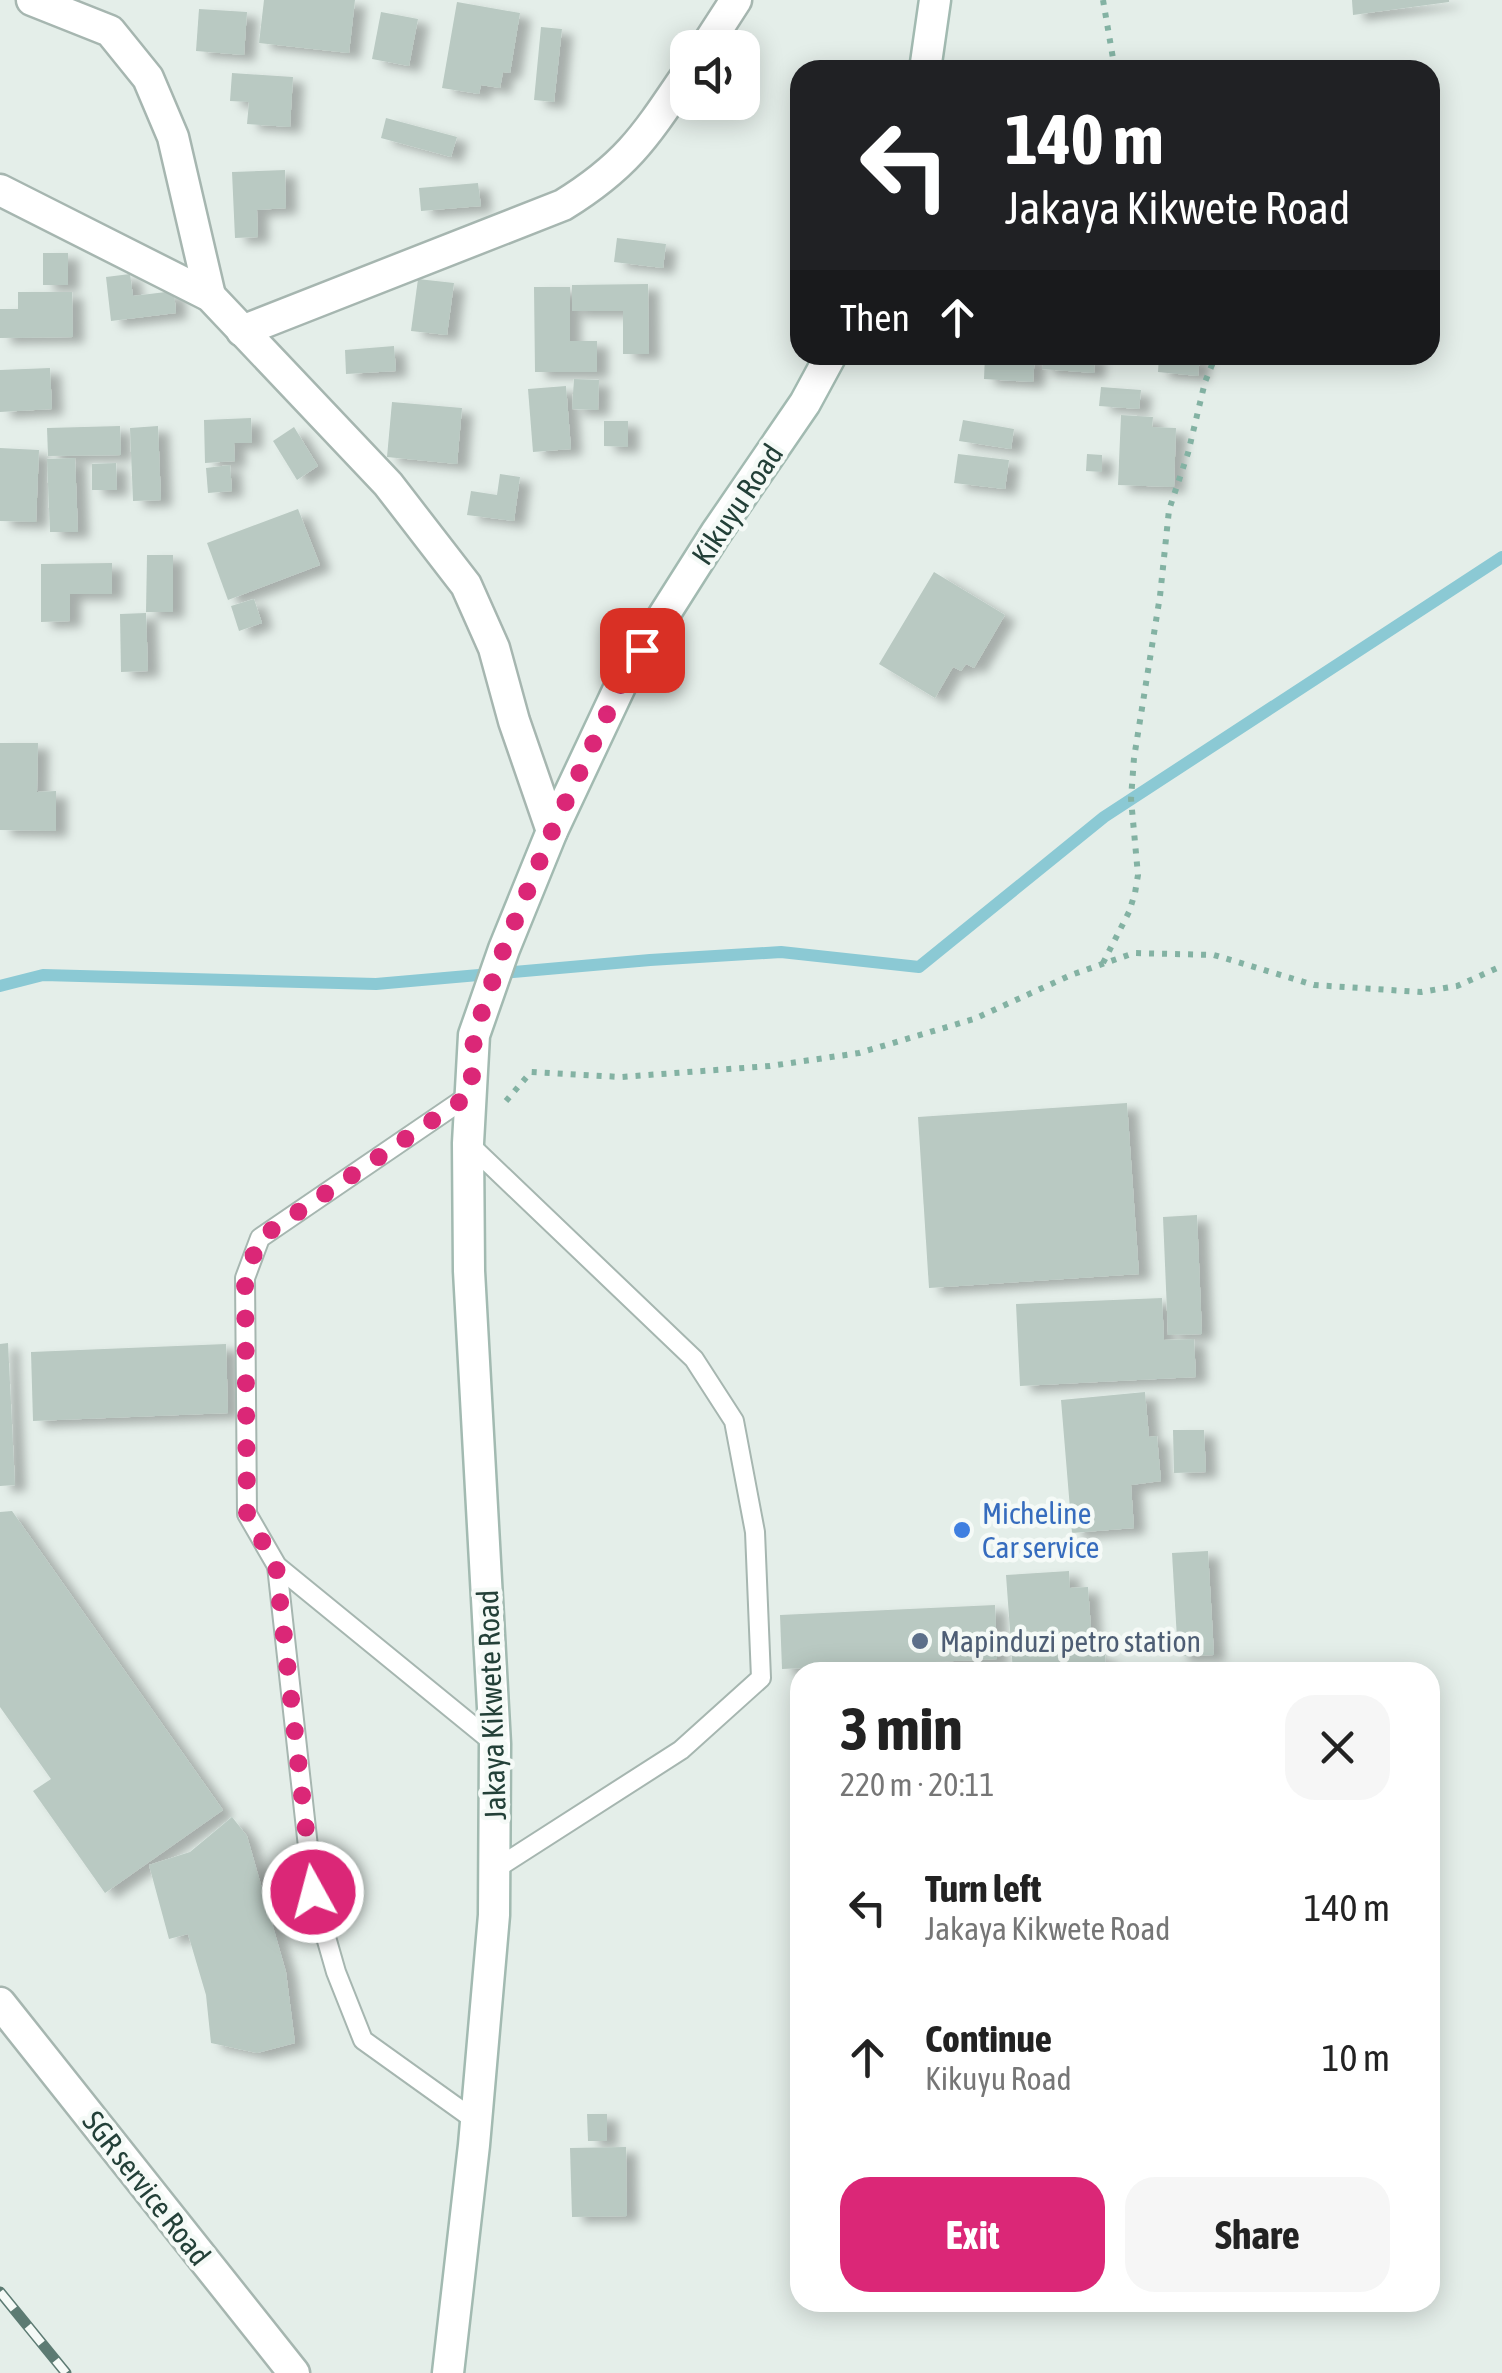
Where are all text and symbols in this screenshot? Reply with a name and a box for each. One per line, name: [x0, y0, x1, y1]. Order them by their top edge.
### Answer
map controls: [670, 30, 760, 120]
button: sound: [670, 30, 760, 120]
text: 140 m: [1005, 99, 1164, 179]
icon: left: [840, 100, 970, 230]
text: Jakaya Kikwete Road: [1005, 182, 1350, 234]
icon: ahead: [930, 290, 985, 345]
text: Then: [840, 296, 910, 339]
street label: Kikuyu Road: [684, 437, 790, 571]
pin: [600, 608, 685, 693]
icon: arrive: [615, 623, 670, 678]
place label: Micheline Car service: [982, 1496, 1099, 1564]
marker: Micheline Car service: [951, 1519, 973, 1541]
street label: Jakaya Kikwete Road: [470, 1589, 512, 1821]
place label: Mapinduzi petro station: [940, 1624, 1201, 1658]
marker: Mapinduzi petro station: [909, 1630, 931, 1652]
text: 3 min: [840, 1694, 963, 1763]
button: close: [1285, 1695, 1390, 1800]
text: 220 m · 20:11: [840, 1766, 995, 1803]
position arrow: [261, 1840, 365, 1944]
text: Turn left: [925, 1867, 1041, 1910]
icon: left: [840, 1880, 895, 1935]
text: 140 m: [1304, 1886, 1390, 1929]
text: Jakaya Kikwete Road: [925, 1910, 1171, 1947]
text: Continue: [925, 2017, 1052, 2060]
icon: ahead: [840, 2030, 895, 2085]
text: 10 m: [1322, 2036, 1390, 2079]
text: Kikuyu Road: [925, 2060, 1072, 2097]
street label: SGR service Road: [76, 2104, 218, 2272]
button: Exit: [840, 2177, 1105, 2292]
button: Share: [1125, 2177, 1390, 2292]

